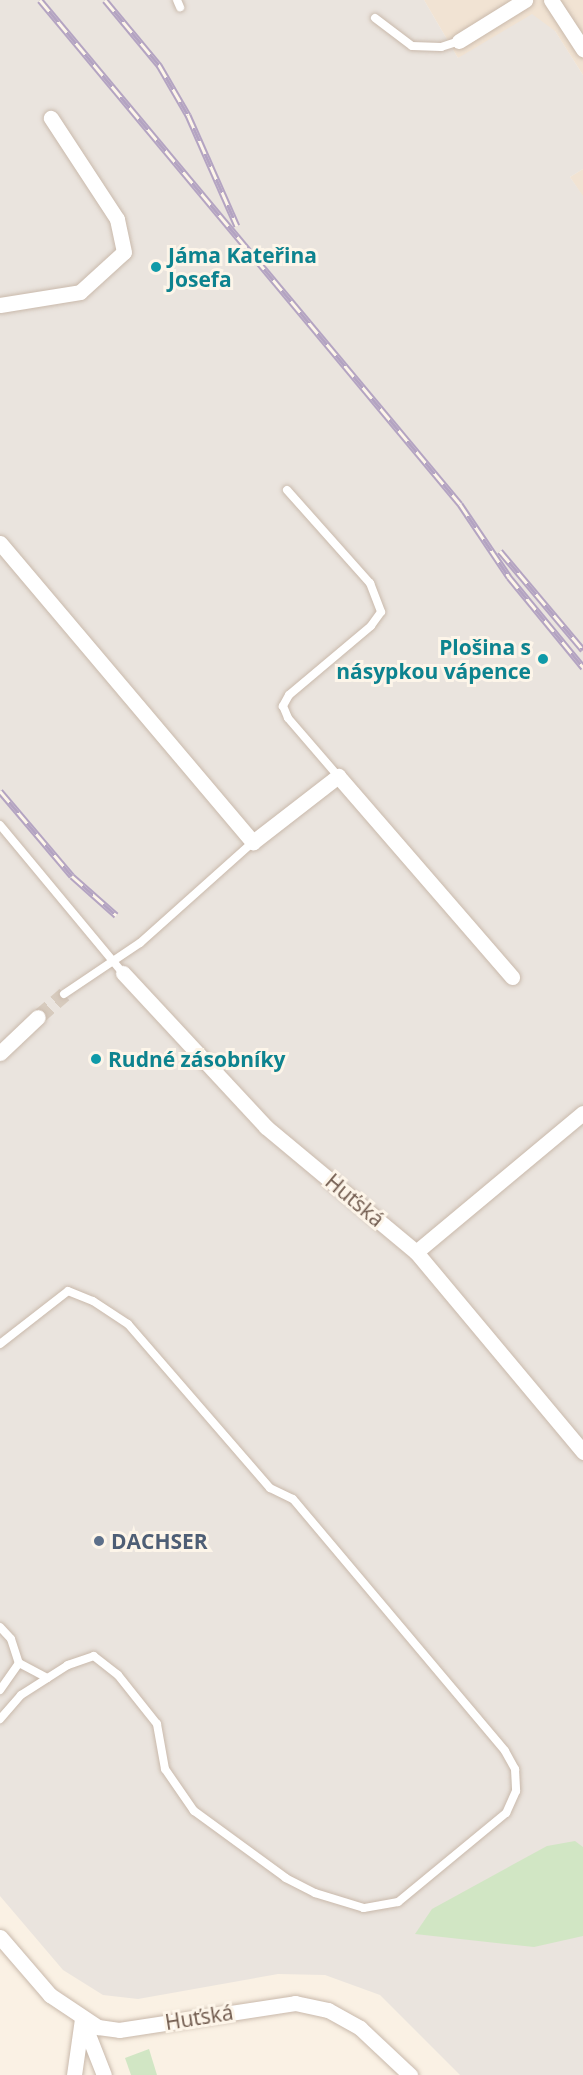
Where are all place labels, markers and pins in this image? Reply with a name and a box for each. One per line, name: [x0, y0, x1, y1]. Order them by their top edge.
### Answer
place label: Jáma Kateřina Josefa: [168, 242, 317, 292]
marker: Jáma Kateřina Josefa: [149, 260, 163, 274]
place label: Plošina s násypkou vápence: [336, 634, 531, 684]
marker: Plošina s násypkou vápence: [536, 652, 550, 666]
place label: Rudné zásobníky: [108, 1046, 285, 1072]
marker: Rudné zásobníky: [89, 1052, 103, 1066]
place label: DACHSER: [111, 1528, 208, 1554]
marker: DACHSER: [92, 1534, 106, 1548]

